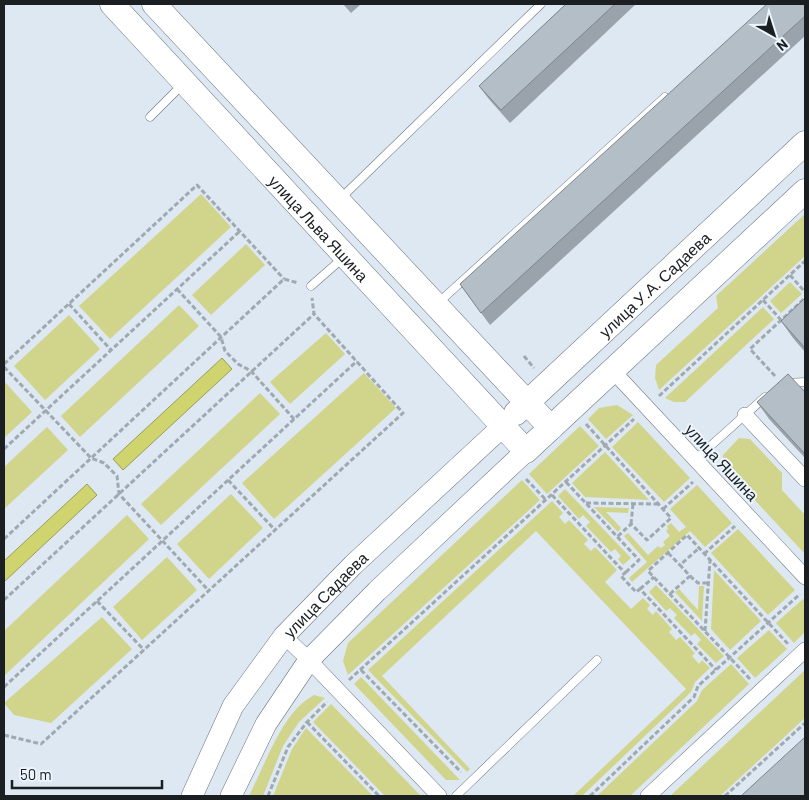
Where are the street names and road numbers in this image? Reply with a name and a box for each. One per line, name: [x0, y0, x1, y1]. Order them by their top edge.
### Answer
street label: улица Льва Яшина: [266, 171, 373, 285]
street label: улица У.А. Садаева: [595, 227, 714, 340]
street label: улица Яшина: [682, 420, 763, 504]
street label: улица Садаева: [279, 547, 371, 641]

